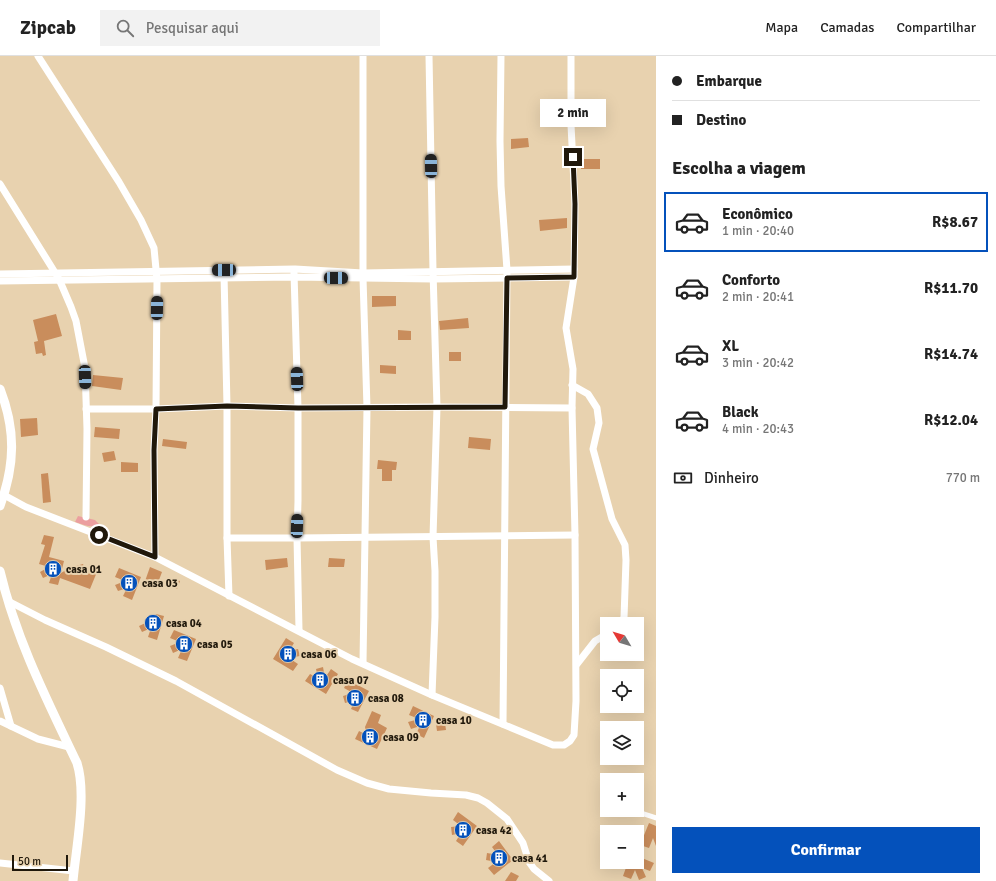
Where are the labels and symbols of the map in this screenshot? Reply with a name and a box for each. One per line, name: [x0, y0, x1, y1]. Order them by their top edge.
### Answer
callout: 2 min: [540, 99, 606, 127]
route end: [564, 148, 582, 166]
car: [425, 154, 437, 178]
car: [212, 264, 236, 276]
car: [324, 272, 348, 284]
car: [151, 296, 163, 320]
car: [79, 365, 91, 389]
car: [291, 367, 303, 391]
car: [291, 514, 303, 538]
route start: [90, 526, 108, 544]
building icon: casa 01: [43, 559, 63, 579]
place label: casa 01: [66, 563, 102, 576]
building icon: casa 03: [119, 573, 139, 593]
place label: casa 03: [142, 577, 178, 590]
building icon: casa 04: [143, 613, 163, 633]
place label: casa 04: [166, 617, 202, 630]
north arrow: [600, 617, 644, 661]
building icon: casa 05: [174, 634, 194, 654]
place label: casa 05: [197, 638, 233, 651]
building icon: casa 06: [278, 644, 298, 664]
place label: casa 06: [301, 648, 337, 661]
building icon: casa 07: [310, 670, 330, 690]
place label: casa 07: [333, 674, 369, 687]
building icon: casa 08: [345, 688, 365, 708]
place label: casa 08: [368, 692, 404, 705]
building icon: casa 10: [413, 710, 433, 730]
place label: casa 10: [436, 714, 472, 727]
building icon: casa 09: [360, 727, 380, 747]
place label: casa 09: [383, 731, 419, 744]
building icon: casa 42: [453, 820, 473, 840]
place label: casa 42: [476, 824, 512, 837]
building icon: casa 41: [489, 848, 509, 868]
place label: casa 41: [512, 852, 548, 865]
scale bar: [12, 853, 68, 872]

